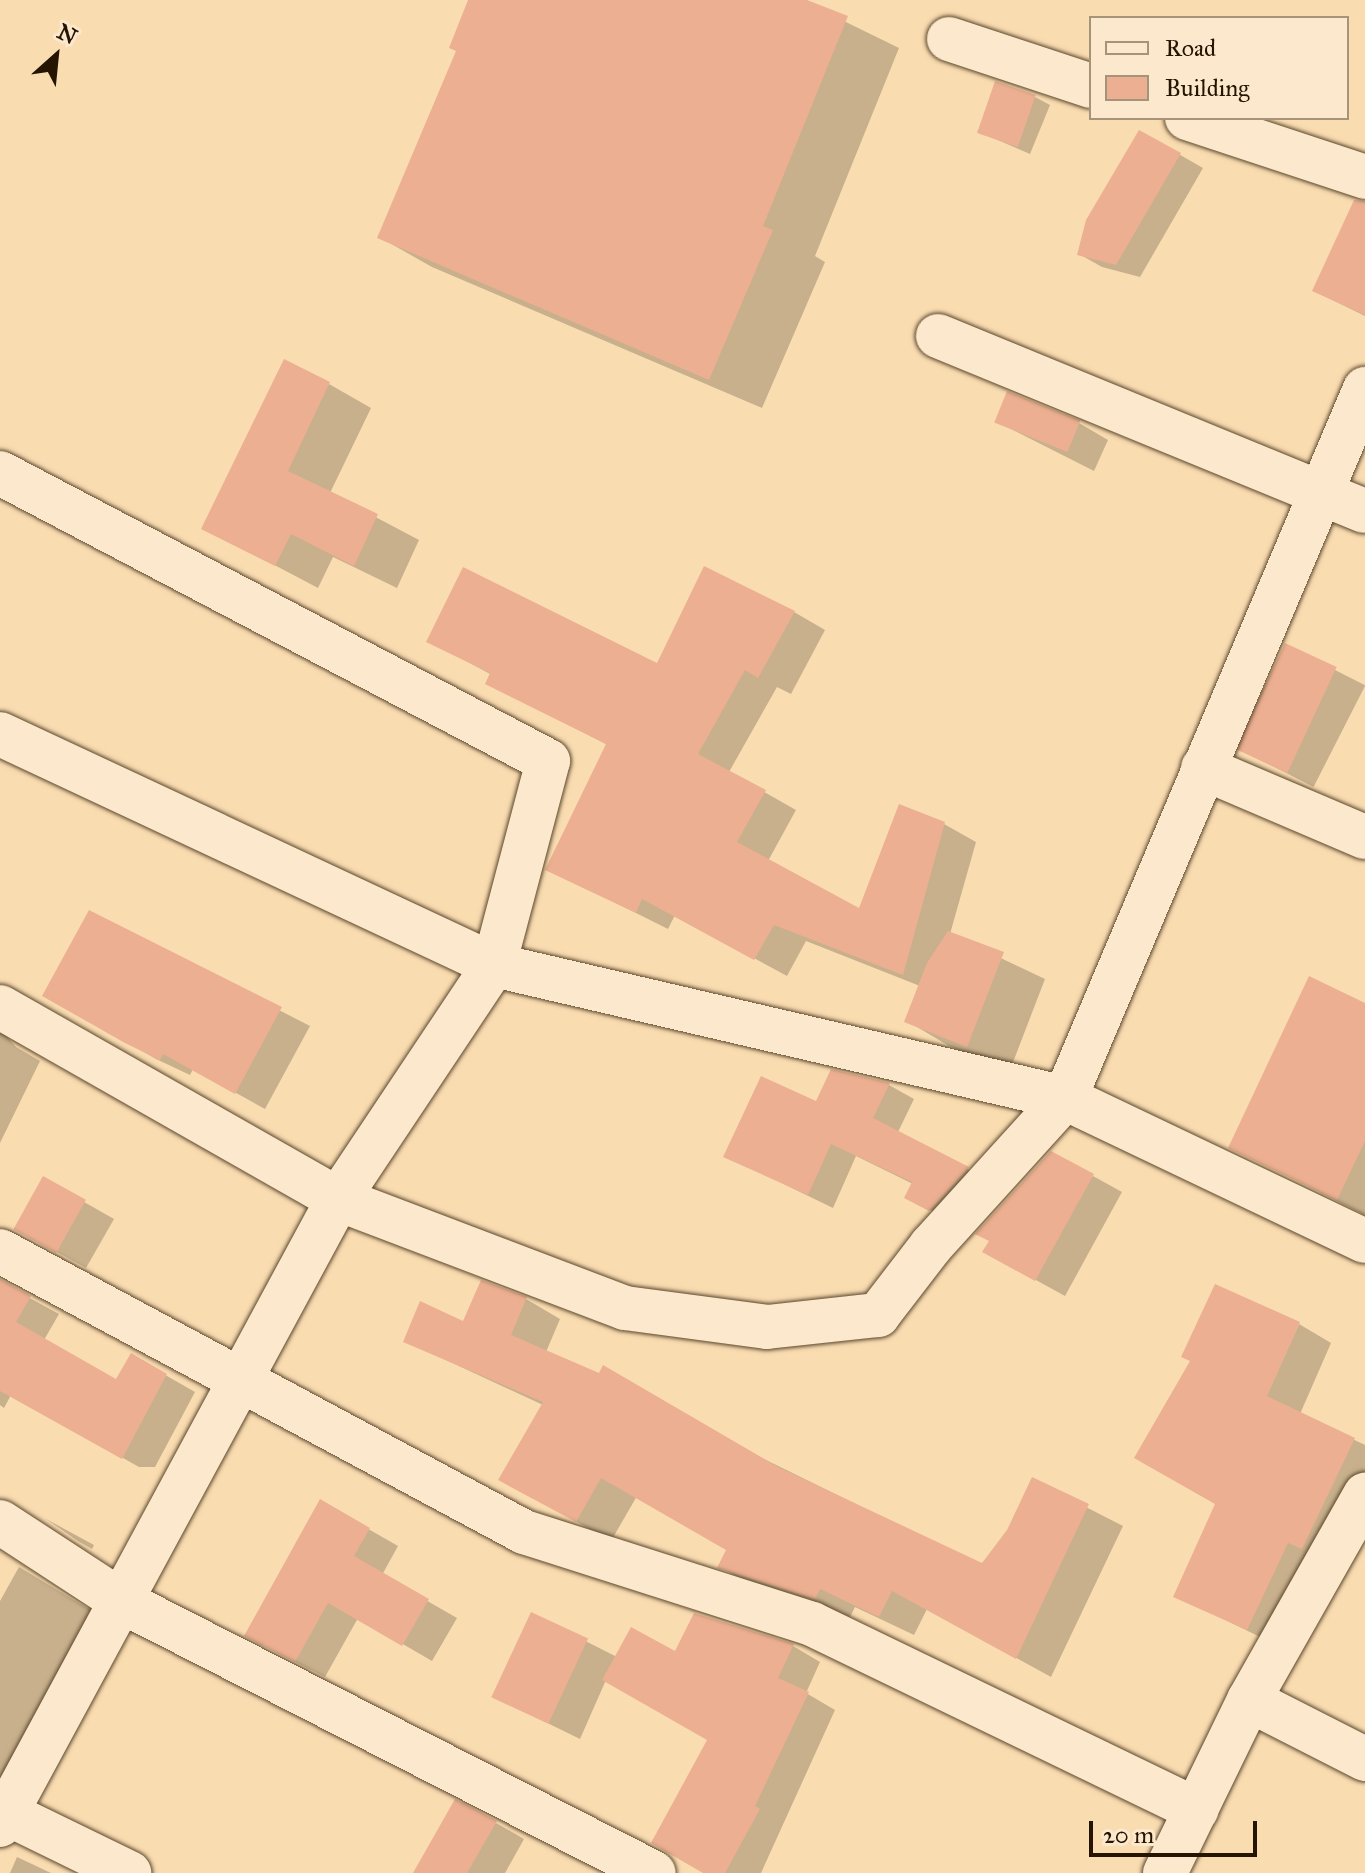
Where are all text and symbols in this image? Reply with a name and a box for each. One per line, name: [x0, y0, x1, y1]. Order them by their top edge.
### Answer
north arrow: [16, 16, 96, 96]
legend: [1089, 16, 1349, 120]
text: N: [53, 18, 82, 50]
text: Road: [1165, 33, 1216, 63]
text: Building: [1165, 73, 1250, 103]
scale bar: [1093, 1805, 1261, 1855]
text: 20 m: [1103, 1820, 1154, 1850]

